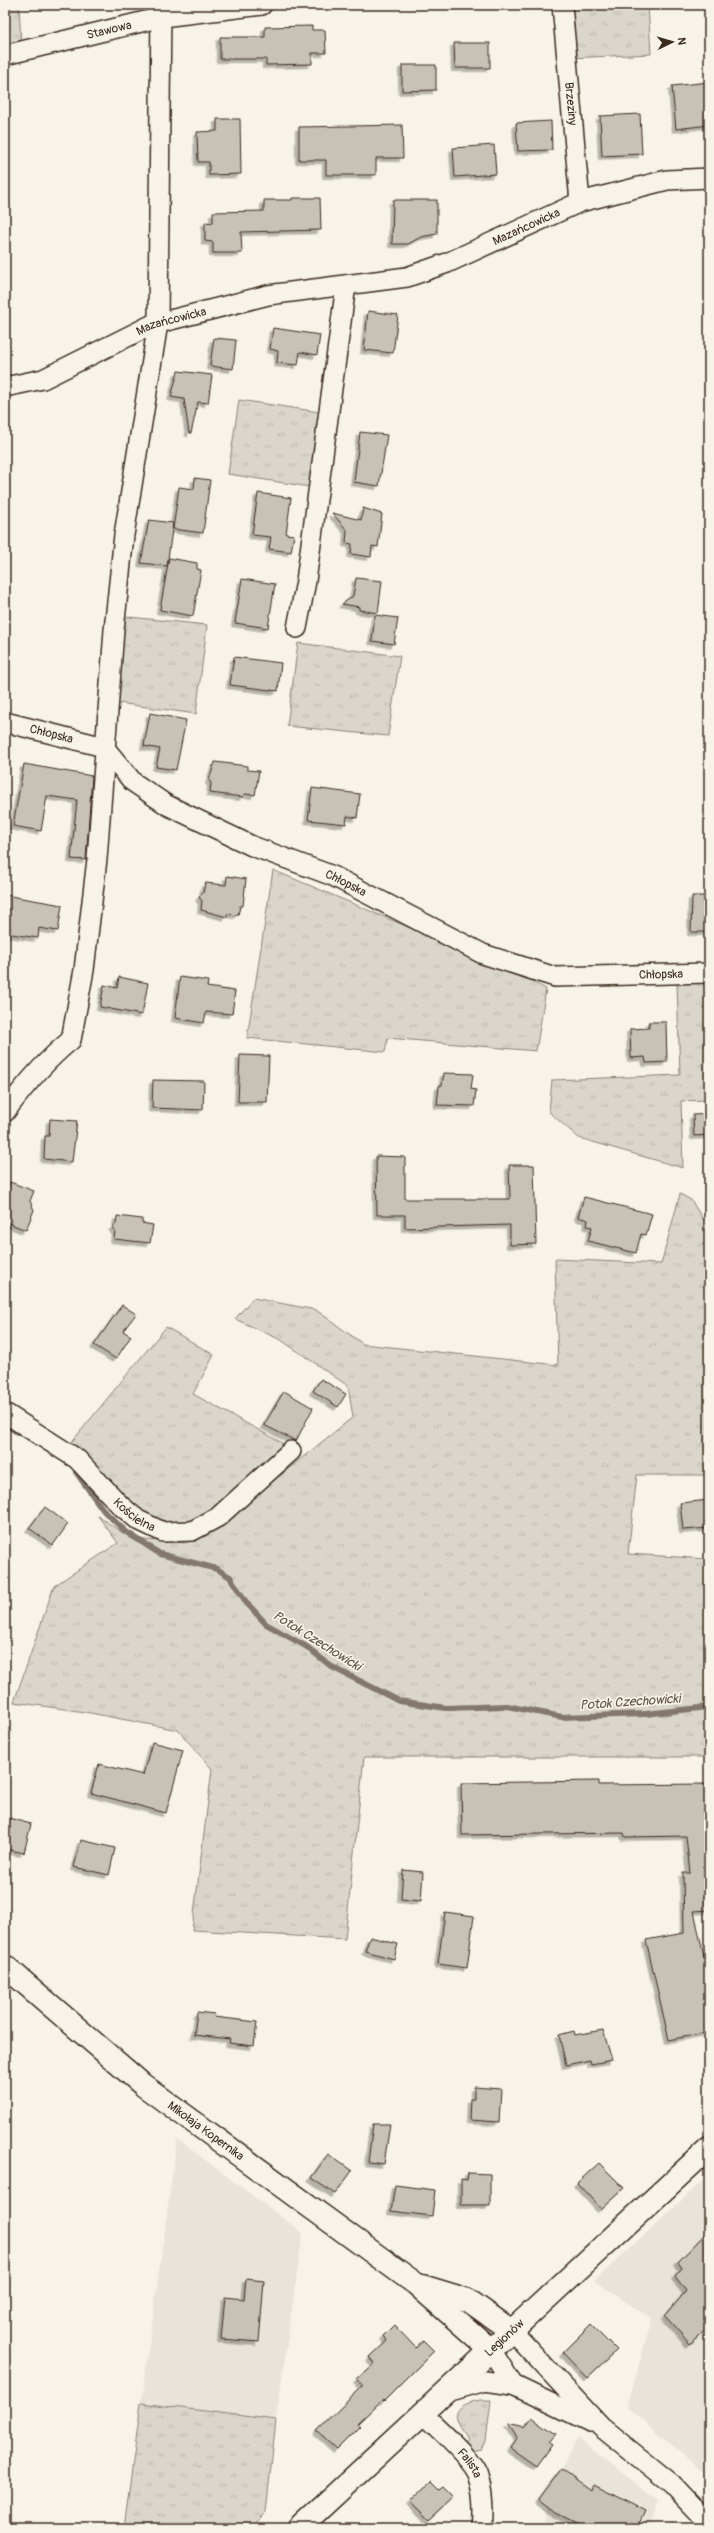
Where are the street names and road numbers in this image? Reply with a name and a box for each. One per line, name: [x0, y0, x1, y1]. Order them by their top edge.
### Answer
street label: Stawowa: [85, 17, 133, 42]
street label: Brzeziny: [562, 81, 580, 126]
street label: Mazańcowicka: [490, 205, 563, 249]
street label: Mazańcowicka: [134, 304, 208, 339]
street label: Chłopska: [28, 721, 75, 747]
street label: Chłopska: [323, 866, 369, 900]
street label: Chłopska: [639, 966, 684, 982]
street label: Kościelna: [110, 1495, 158, 1535]
street label: Mikołaja Kopernika: [165, 2098, 247, 2164]
street label: Legionów: [481, 2316, 527, 2360]
street label: Falista: [454, 2445, 486, 2480]

